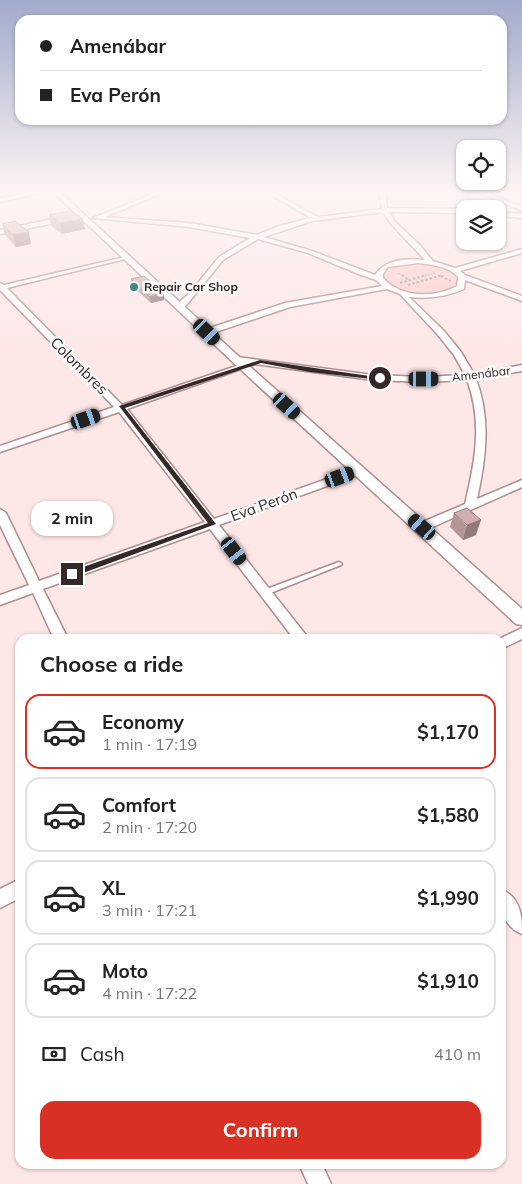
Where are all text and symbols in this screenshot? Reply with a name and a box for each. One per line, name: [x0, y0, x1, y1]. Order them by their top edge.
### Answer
text: Amenábar: [70, 34, 166, 58]
text: Eva Perón: [70, 83, 161, 107]
map controls: [456, 140, 506, 250]
button: locate: [456, 140, 506, 190]
button: layers: [456, 200, 506, 250]
place label: Repair Car Shop: [144, 279, 238, 294]
marker: Repair Car Shop: [128, 281, 140, 293]
car: [190, 316, 223, 348]
street label: Colombres: [47, 333, 112, 398]
street label: Amenábar: [451, 362, 512, 385]
route start: [369, 367, 391, 389]
car: [409, 372, 439, 387]
car: [270, 390, 303, 422]
car: [69, 407, 102, 431]
car: [323, 465, 356, 489]
street label: Eva Perón: [228, 484, 300, 525]
callout: 2 min: [31, 502, 113, 536]
text: 2 min: [51, 508, 93, 528]
car: [405, 511, 438, 543]
car: [218, 535, 249, 567]
route end: [61, 563, 83, 585]
text: Choose a ride: [40, 650, 183, 678]
icon: car: [42, 709, 87, 754]
text: Economy: [102, 710, 184, 734]
text: $1,170: [417, 720, 479, 744]
text: 1 min · 17:19: [102, 734, 197, 754]
icon: car: [42, 792, 87, 837]
text: Comfort: [102, 793, 176, 817]
text: $1,580: [417, 803, 479, 827]
text: 2 min · 17:20: [102, 817, 197, 837]
icon: car: [42, 875, 87, 920]
text: XL: [102, 876, 125, 900]
text: $1,990: [417, 886, 479, 910]
text: 3 min · 17:21: [102, 900, 197, 920]
icon: car: [42, 958, 87, 1003]
text: Moto: [102, 959, 148, 983]
text: $1,910: [417, 969, 479, 993]
text: 4 min · 17:22: [102, 983, 197, 1003]
icon: cash: [40, 1040, 68, 1068]
text: Cash: [80, 1042, 125, 1066]
text: 410 m: [434, 1044, 481, 1064]
button: Confirm: [40, 1101, 481, 1159]

